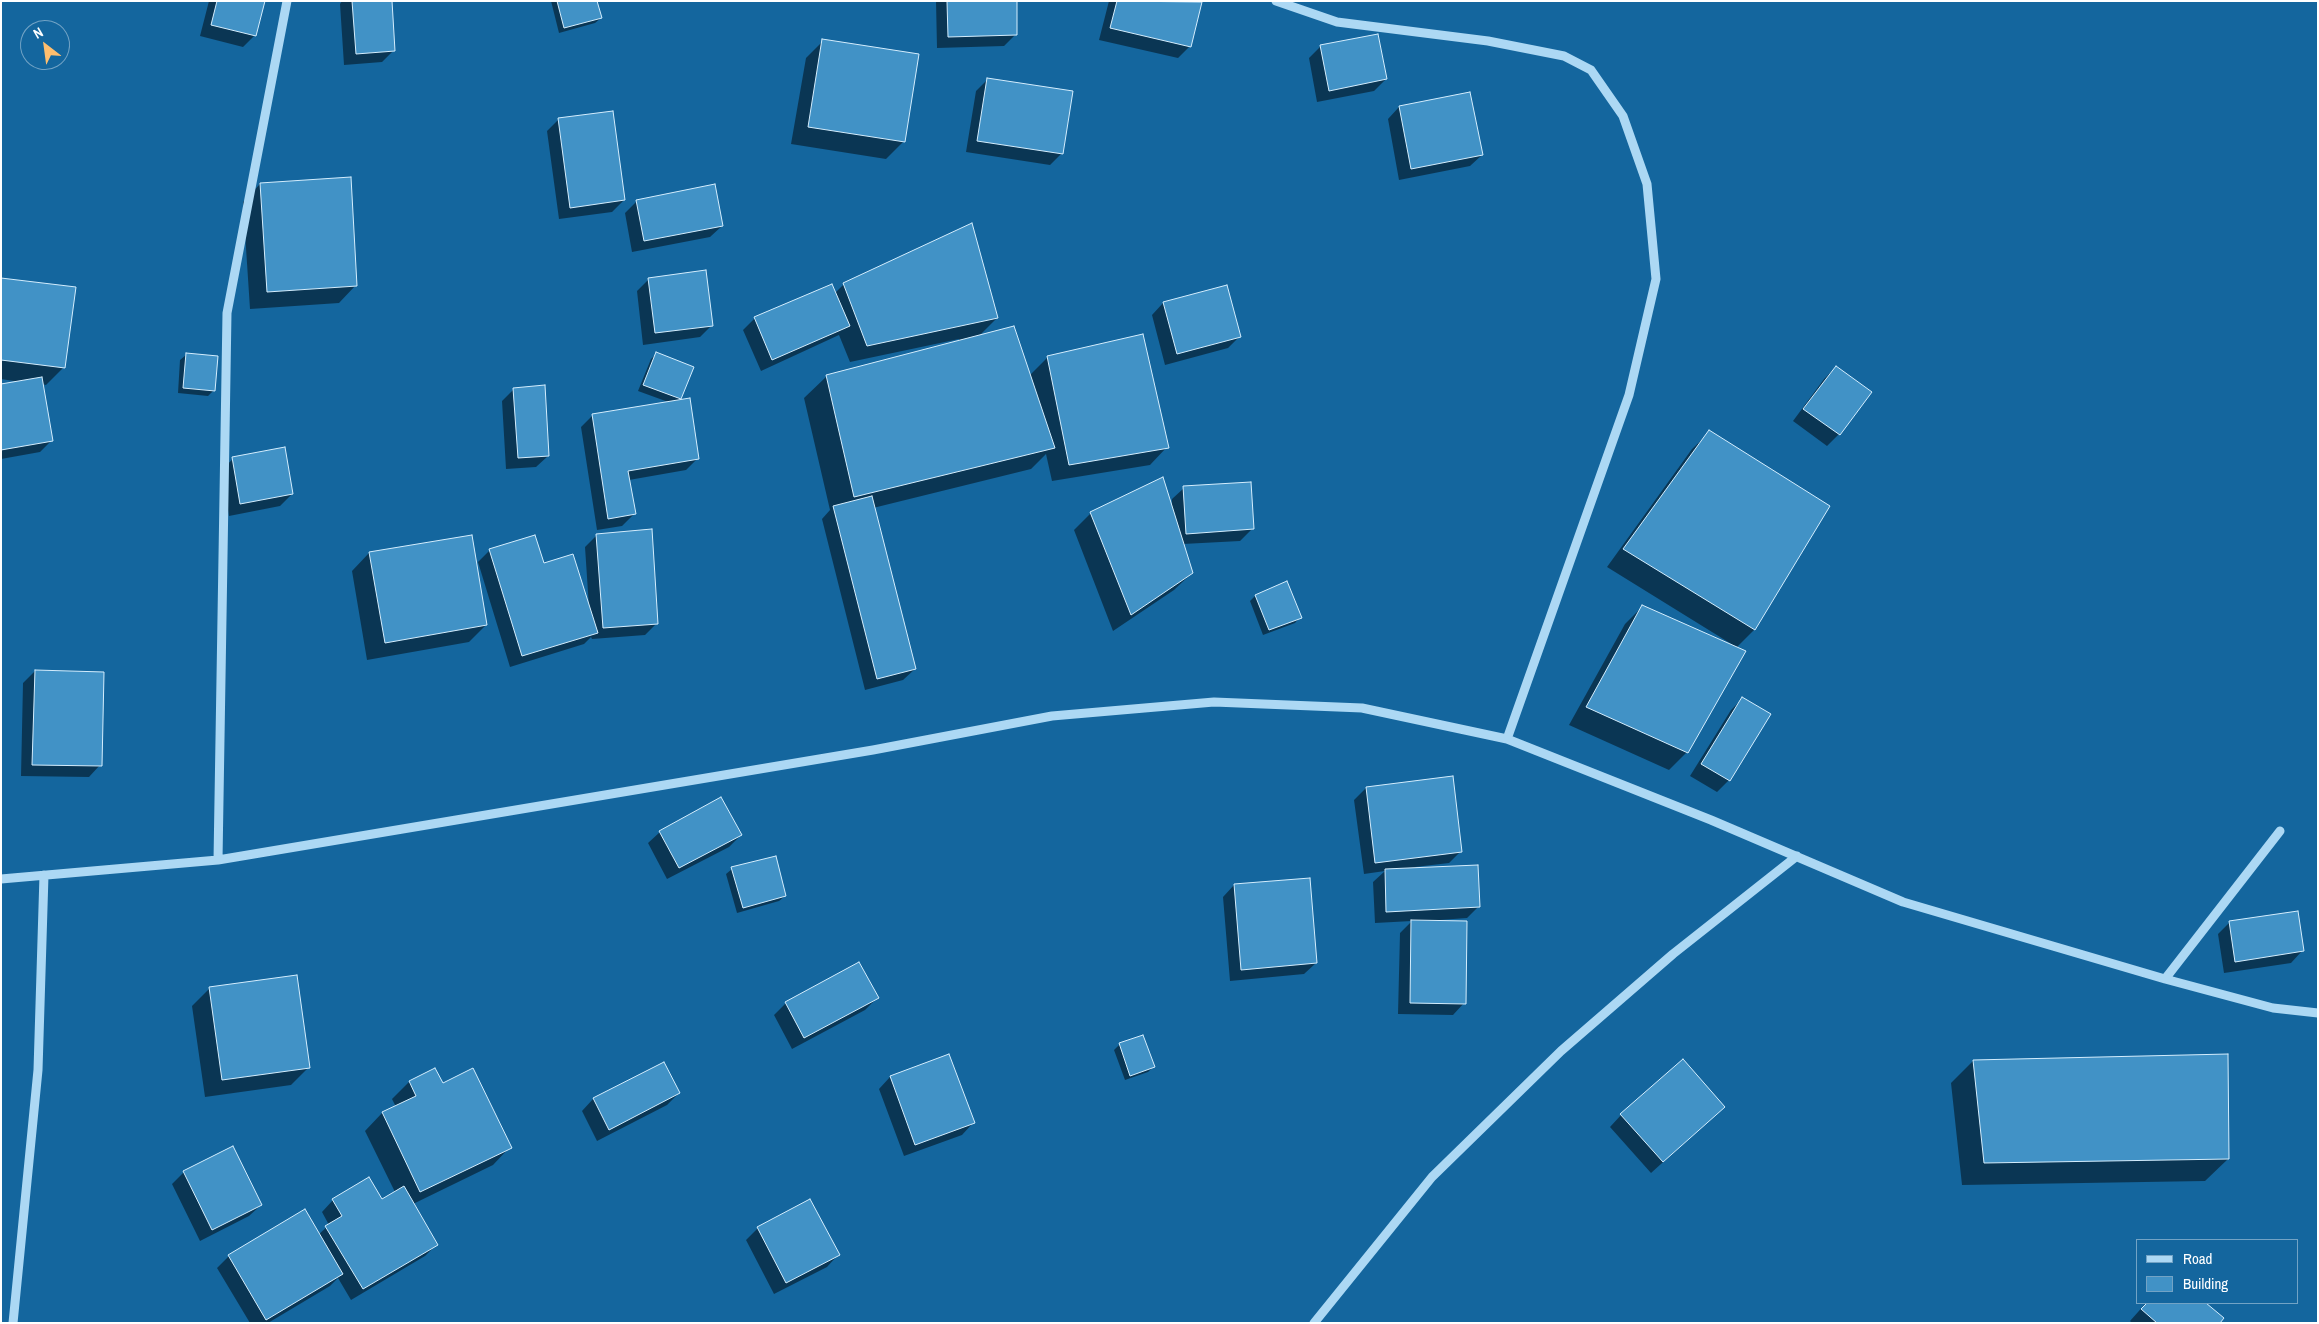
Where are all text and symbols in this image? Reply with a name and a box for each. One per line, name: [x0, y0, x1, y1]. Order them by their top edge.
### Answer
north arrow: [20, 20, 70, 70]
text: N: [30, 23, 46, 43]
legend: [2136, 1239, 2299, 1304]
text: Road: [2183, 1248, 2212, 1269]
text: Building: [2183, 1273, 2228, 1294]

